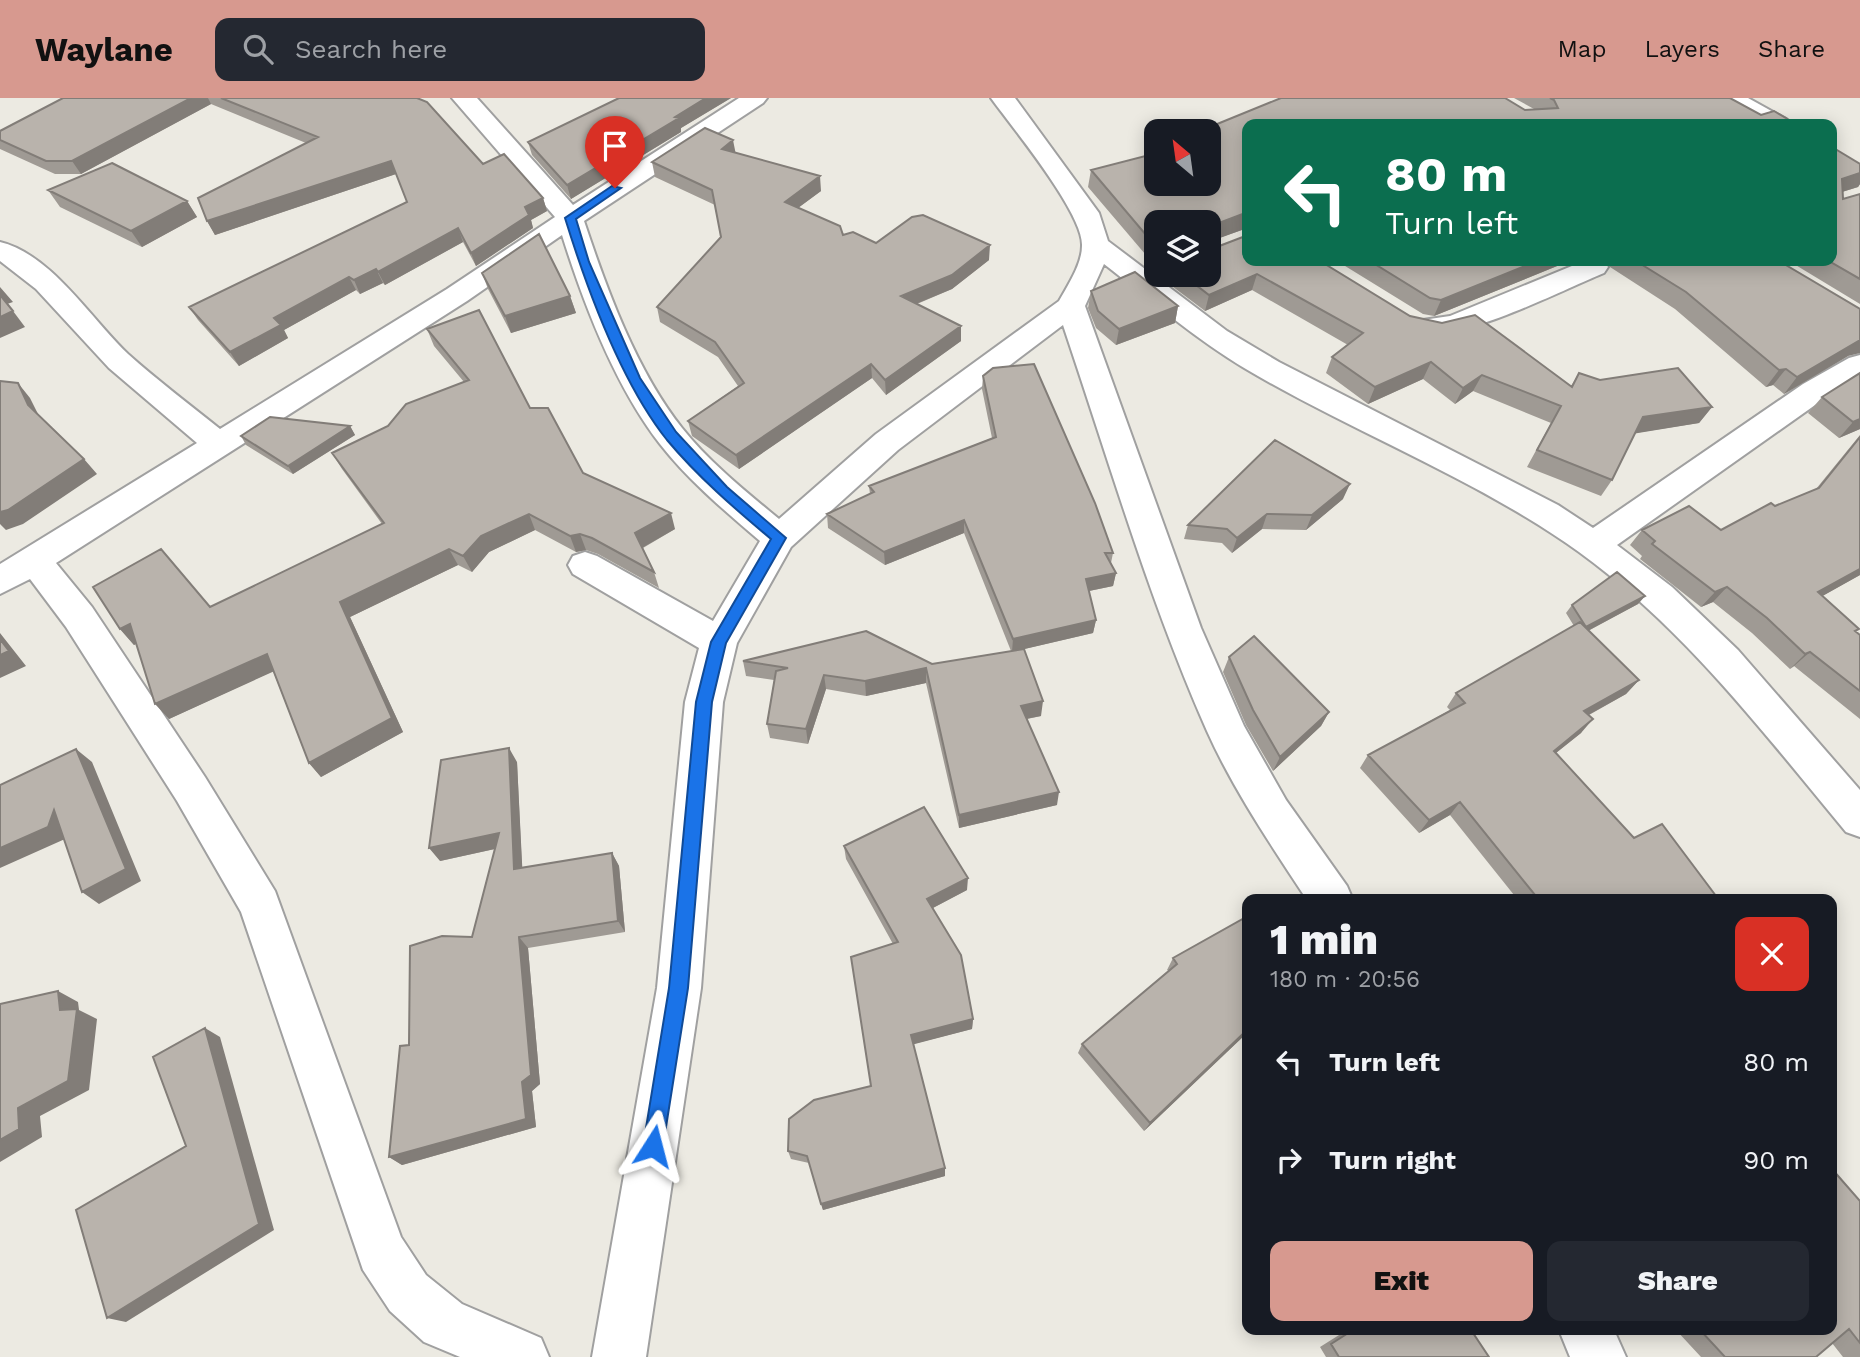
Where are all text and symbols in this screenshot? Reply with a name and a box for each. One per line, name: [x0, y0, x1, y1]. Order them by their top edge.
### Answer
search box: [215, 18, 705, 81]
text: Waylane: [35, 30, 173, 69]
icon: search: [239, 30, 277, 68]
text: Search here: [295, 34, 447, 64]
text: Map: [1558, 35, 1606, 63]
text: Layers: [1644, 35, 1720, 63]
text: Share: [1758, 35, 1825, 63]
pin: [585, 116, 645, 188]
north arrow: [1144, 119, 1222, 196]
map controls: [1144, 119, 1221, 287]
icon: arrive: [596, 127, 634, 165]
text: 80 m: [1385, 145, 1507, 203]
icon: left: [1270, 147, 1361, 238]
text: Turn left: [1385, 204, 1518, 242]
button: layers: [1144, 210, 1221, 287]
text: 1 min: [1270, 915, 1378, 964]
button: close: [1735, 917, 1809, 991]
text: 180 m · 20:56: [1270, 966, 1420, 993]
icon: left: [1270, 1043, 1308, 1081]
text: Turn left: [1329, 1047, 1440, 1077]
text: 80 m: [1743, 1047, 1809, 1077]
position arrow: [616, 1109, 690, 1183]
icon: right: [1270, 1141, 1308, 1179]
text: Turn right: [1329, 1145, 1456, 1175]
text: 90 m: [1743, 1145, 1809, 1175]
button: Exit: [1270, 1241, 1533, 1321]
button: Share: [1547, 1241, 1809, 1321]

